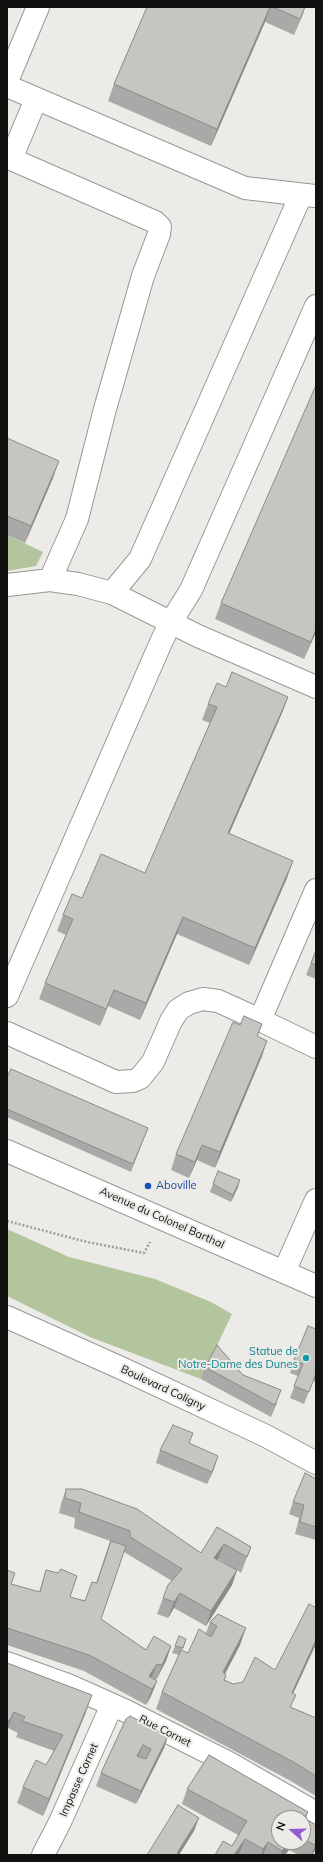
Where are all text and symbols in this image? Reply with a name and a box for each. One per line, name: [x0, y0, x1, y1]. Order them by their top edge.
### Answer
place label: Aboville: [156, 1179, 197, 1193]
marker: Aboville: [143, 1181, 153, 1191]
street label: Avenue du Colonel Barthal: [98, 1184, 226, 1252]
place label: Statue de Notre-Dame des Dunes: [178, 1345, 298, 1371]
marker: Statue de Notre-Dame des Dunes: [301, 1353, 311, 1363]
street label: Boulevard Coligny: [119, 1363, 207, 1413]
street label: Rue Cornet: [137, 1712, 193, 1750]
street label: Impasse Cornet: [57, 1741, 101, 1819]
north arrow: [271, 1810, 311, 1850]
text: N: [273, 1820, 289, 1833]

